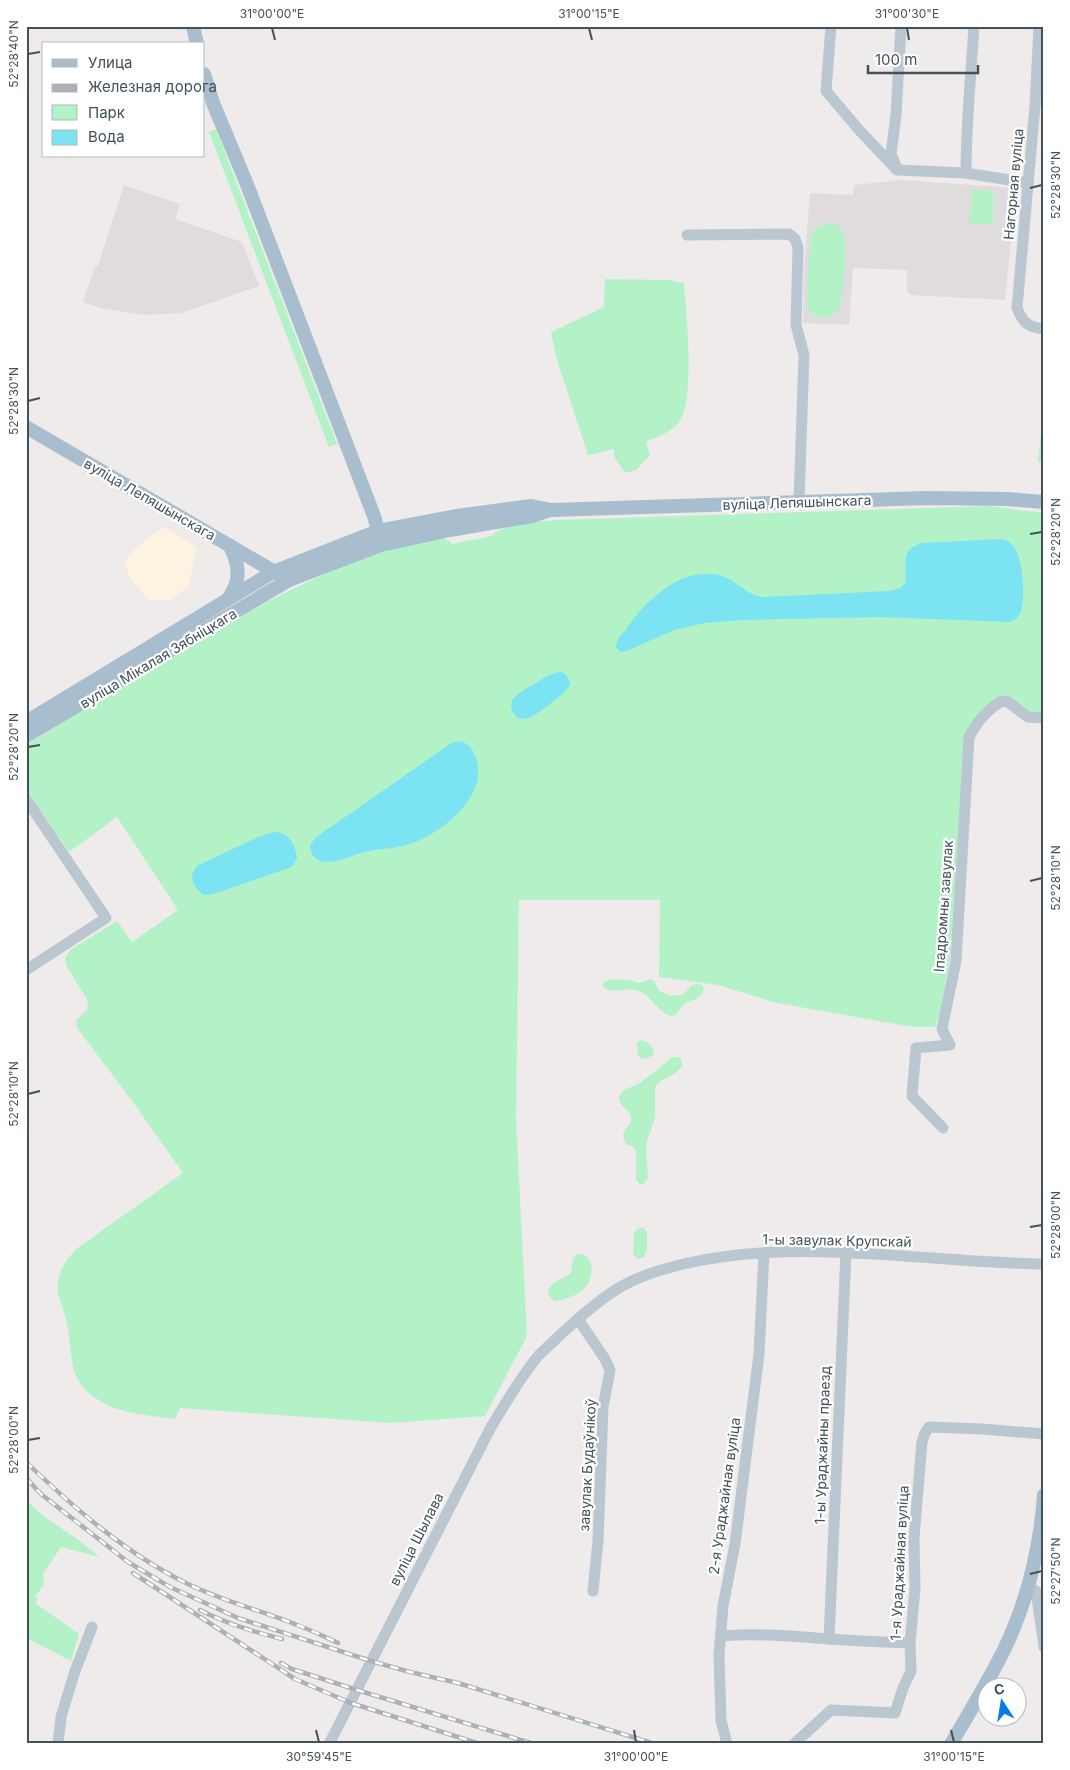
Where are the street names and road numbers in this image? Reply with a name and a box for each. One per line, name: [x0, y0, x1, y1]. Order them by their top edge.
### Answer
street label: Нагорная вуліца: [1000, 128, 1026, 240]
street label: вуліца Лепяшынскага: [81, 454, 219, 544]
street label: вуліца Лепяшынскага: [722, 491, 872, 513]
street label: вуліца Мікалая Зябніцкага: [76, 604, 240, 712]
street label: Іпадромны завулак: [930, 839, 956, 973]
street label: 1-ы завулак Крупскай: [762, 1230, 912, 1250]
street label: 1-ы Ураджайны праезд: [811, 1365, 833, 1525]
street label: завулак Будаўнікоў: [575, 1398, 599, 1532]
street label: 2-я Ураджайная вуліца: [705, 1416, 743, 1576]
street label: 1-я Ураджайная вуліца: [886, 1485, 912, 1641]
street label: вуліца Шылава: [385, 1490, 447, 1588]

